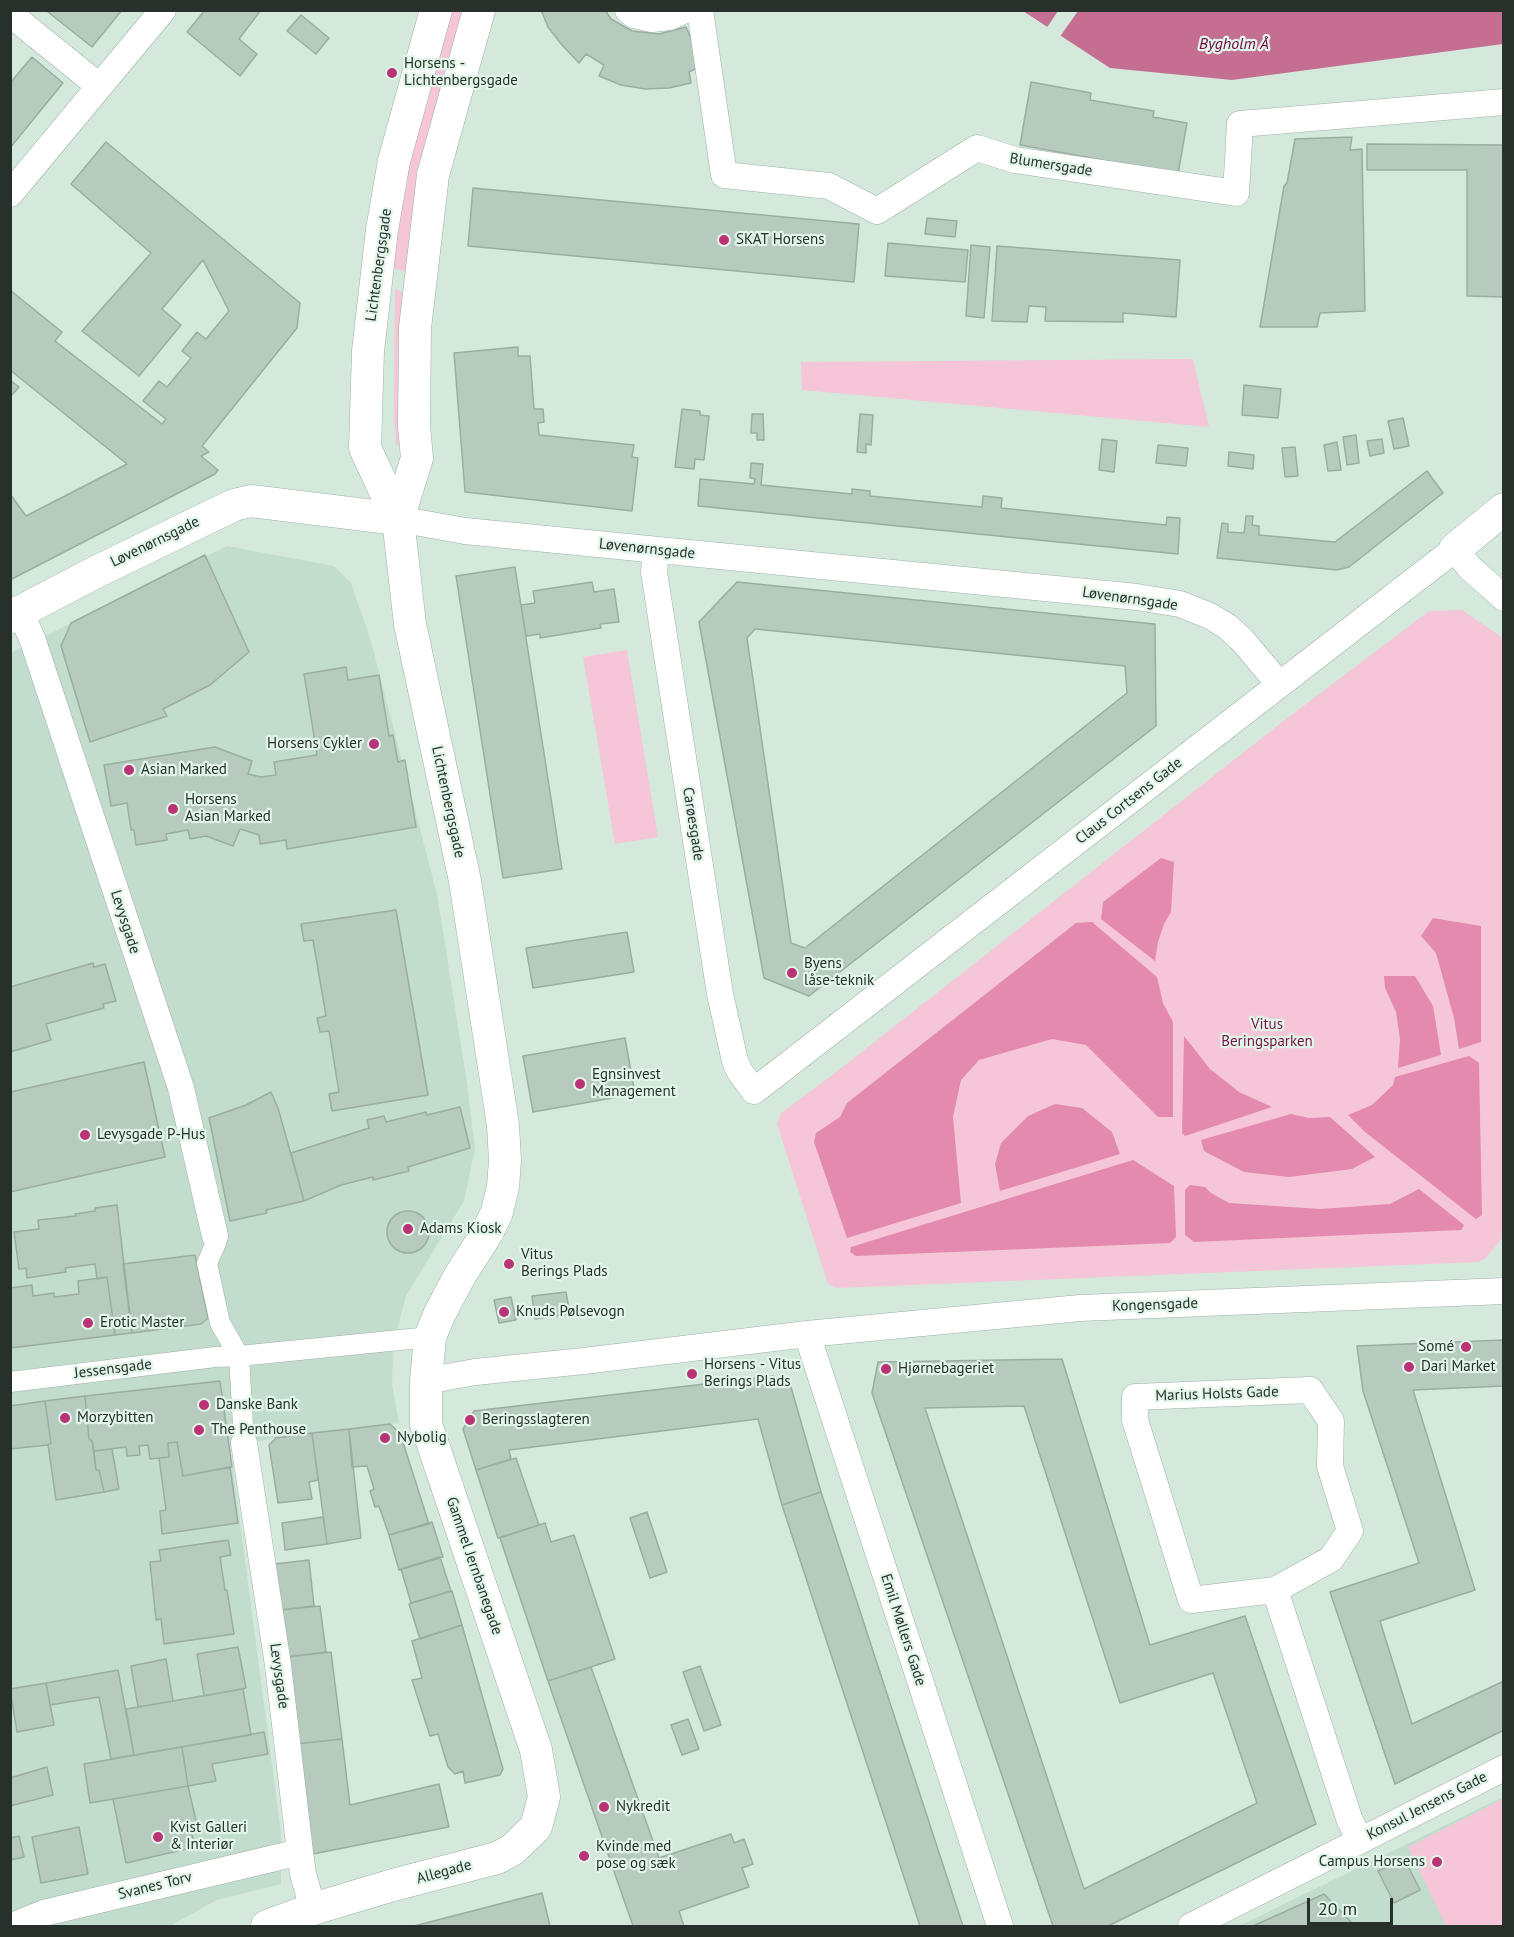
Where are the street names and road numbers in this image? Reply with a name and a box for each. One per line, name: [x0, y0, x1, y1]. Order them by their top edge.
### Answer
street label: Blumersgade: [1008, 150, 1094, 180]
street label: Lichtenbergsgade: [362, 207, 396, 323]
street label: Løvenørnsgade: [108, 513, 202, 571]
street label: Løvenørnsgade: [598, 535, 696, 563]
street label: Løvenørnsgade: [1081, 583, 1179, 615]
street label: Lichtenbergsgade: [427, 744, 469, 860]
street label: Claus Cortsens Gade: [1072, 754, 1186, 848]
street label: Carøesgade: [678, 786, 708, 862]
street label: Levysgade: [106, 888, 144, 956]
street label: Kongensgade: [1112, 1295, 1198, 1315]
street label: Jessensgade: [73, 1355, 153, 1383]
street label: Marius Holsts Gade: [1155, 1383, 1279, 1405]
street label: Gammel Jernbanegade: [442, 1495, 506, 1637]
street label: Emil Møllers Gade: [876, 1572, 930, 1688]
street label: Levysgade: [265, 1642, 293, 1710]
street label: Konsul Jensens Gade: [1364, 1768, 1490, 1844]
street label: Allegade: [415, 1856, 473, 1888]
street label: Svanes Torv: [116, 1868, 194, 1904]

